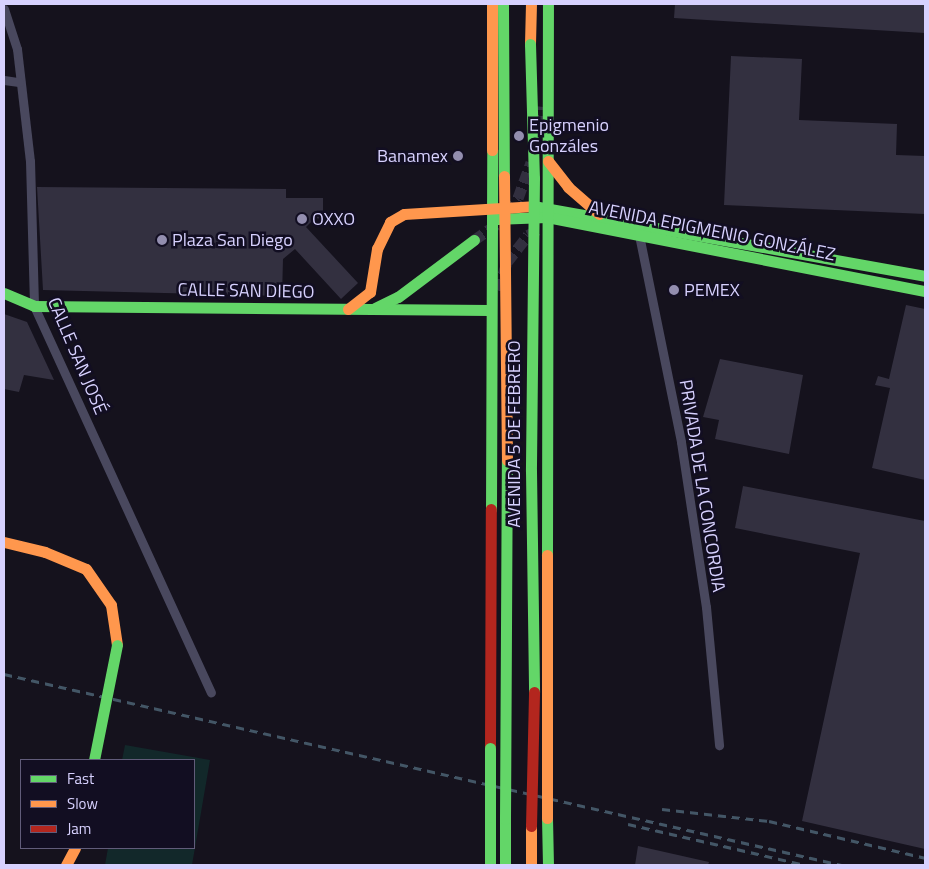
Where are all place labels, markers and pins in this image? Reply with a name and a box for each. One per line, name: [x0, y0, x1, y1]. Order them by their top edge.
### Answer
place label: Epigmenio Gonzáles: [529, 115, 609, 158]
marker: Epigmenio Gonzáles: [513, 130, 525, 142]
place label: Banamex: [377, 145, 448, 167]
marker: Banamex: [452, 150, 464, 162]
place label: OXXO: [312, 208, 355, 230]
marker: OXXO: [296, 213, 308, 225]
place label: Plaza San Diego: [172, 229, 293, 251]
marker: Plaza San Diego: [156, 234, 168, 246]
place label: PEMEX: [684, 279, 740, 301]
marker: PEMEX: [668, 284, 680, 296]

